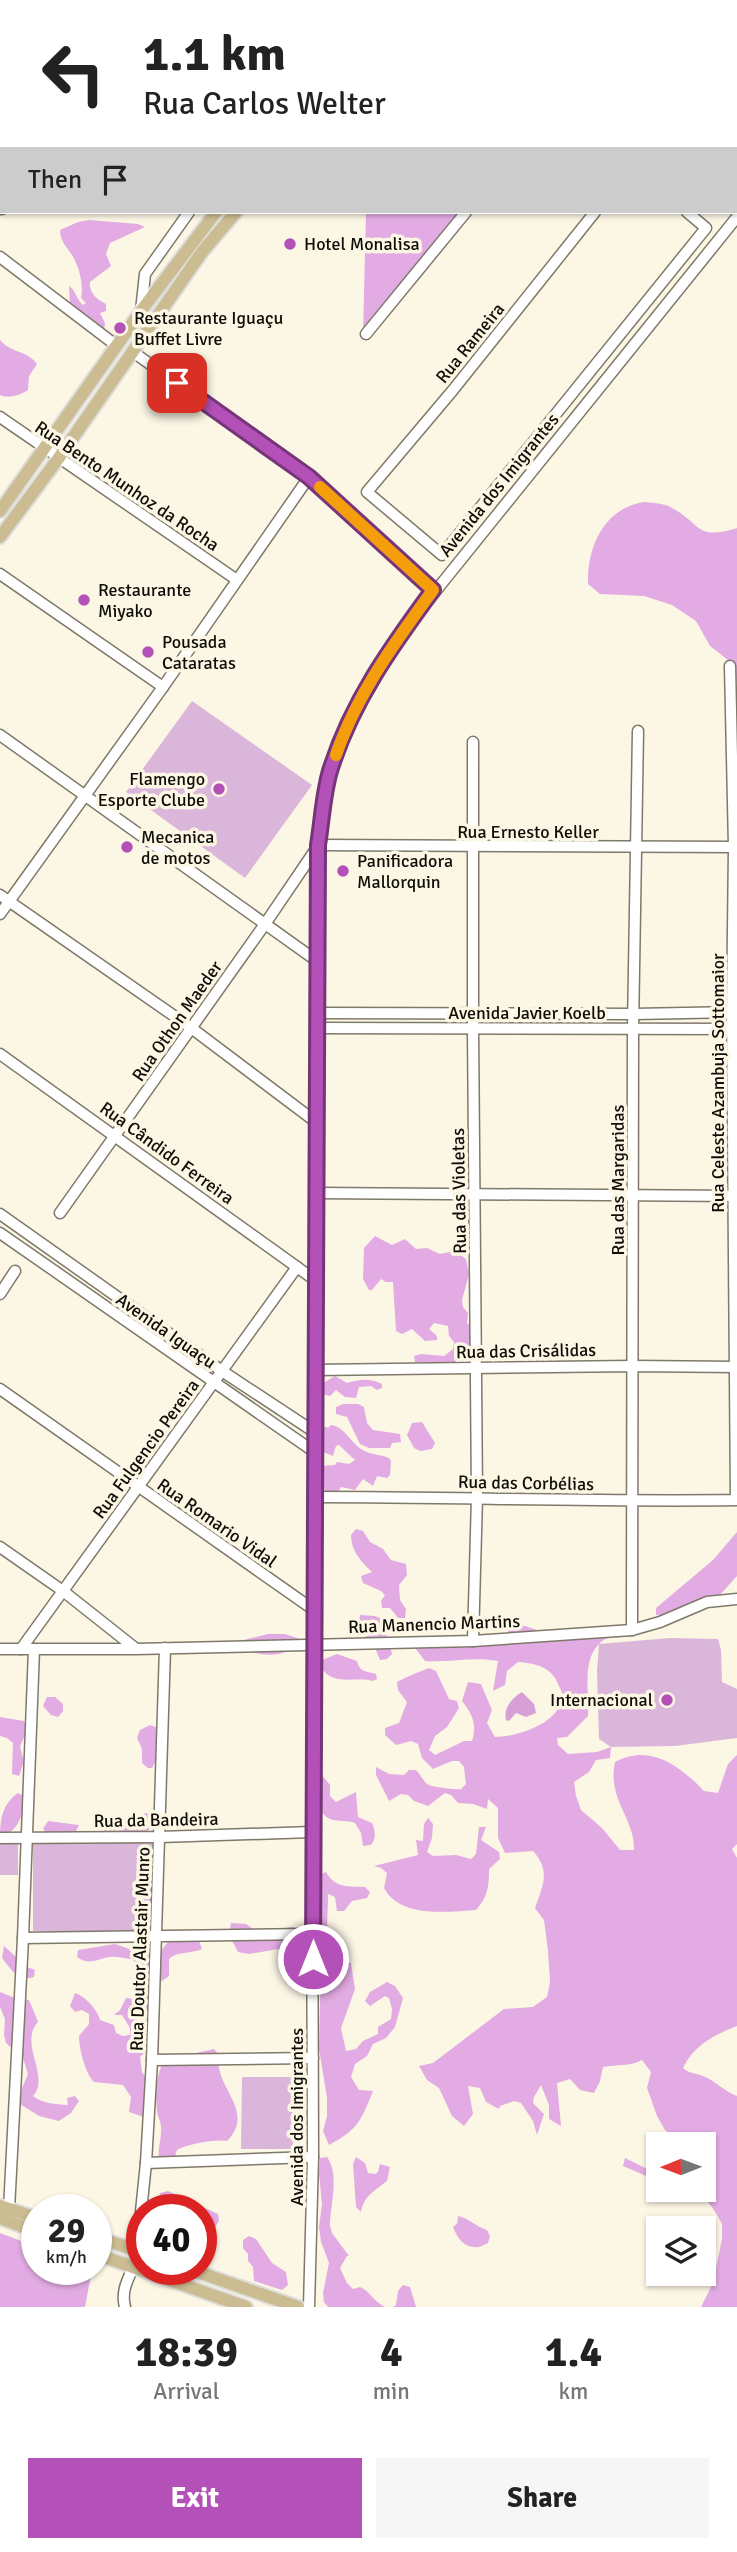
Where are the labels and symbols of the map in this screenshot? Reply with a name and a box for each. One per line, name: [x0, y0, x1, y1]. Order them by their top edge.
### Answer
place label: Hotel Monalisa: [304, 233, 420, 255]
marker: Hotel Monalisa: [282, 236, 298, 252]
street label: Rua Rameira: [431, 298, 509, 388]
place label: Restaurante Iguaçu Buffet Livre: [134, 307, 283, 350]
marker: Restaurante Iguaçu Buffet Livre: [112, 320, 128, 336]
pin: [147, 353, 207, 413]
street label: Avenida dos Imigrantes: [434, 409, 564, 561]
street label: Rua Bento Munhoz da Rocha: [31, 416, 223, 556]
place label: Restaurante Miyako: [98, 579, 191, 622]
marker: Restaurante Miyako: [76, 592, 92, 608]
place label: Pousada Cataratas: [162, 631, 236, 674]
marker: Pousada Cataratas: [140, 644, 156, 660]
place label: Flamengo Esporte Clube: [98, 768, 205, 811]
marker: Flamengo Esporte Clube: [211, 781, 227, 797]
street label: Rua Ernesto Keller: [457, 821, 599, 843]
place label: Mecanica de motos: [141, 826, 214, 869]
marker: Mecanica de motos: [119, 839, 135, 855]
place label: Panificadora Mallorquin: [357, 850, 453, 893]
marker: Panificadora Mallorquin: [335, 863, 351, 879]
street label: Rua Celeste Azambuja Sottomaior: [707, 953, 729, 1213]
street label: Rua Othon Maeder: [127, 956, 227, 1086]
street label: Avenida Javier Koelb: [448, 1002, 606, 1024]
street label: Rua Cândido Ferreira: [96, 1097, 238, 1209]
street label: Rua das Margaridas: [607, 1104, 629, 1255]
street label: Rua das Violetas: [447, 1128, 471, 1254]
street label: Avenida Iguaçu: [112, 1288, 220, 1374]
street label: Rua das Crisálidas: [456, 1339, 596, 1363]
street label: Rua Fulgencio Pereira: [88, 1375, 204, 1523]
street label: Rua das Corbélias: [458, 1471, 594, 1495]
street label: Rua Romario Vidal: [153, 1474, 281, 1572]
street label: Rua Manencio Martins: [348, 1610, 521, 1638]
place label: Internacional: [550, 1689, 653, 1711]
marker: Internacional: [659, 1692, 675, 1708]
street label: Rua da Bandeira: [93, 1808, 219, 1832]
street label: Rua Doutor Alastair Munro: [125, 1847, 155, 2051]
position arrow: [276, 1922, 350, 1996]
street label: Avenida dos Imigrantes: [286, 2028, 308, 2206]
north arrow: [646, 2132, 716, 2202]
speed limit sign: 40: [126, 2194, 217, 2285]

